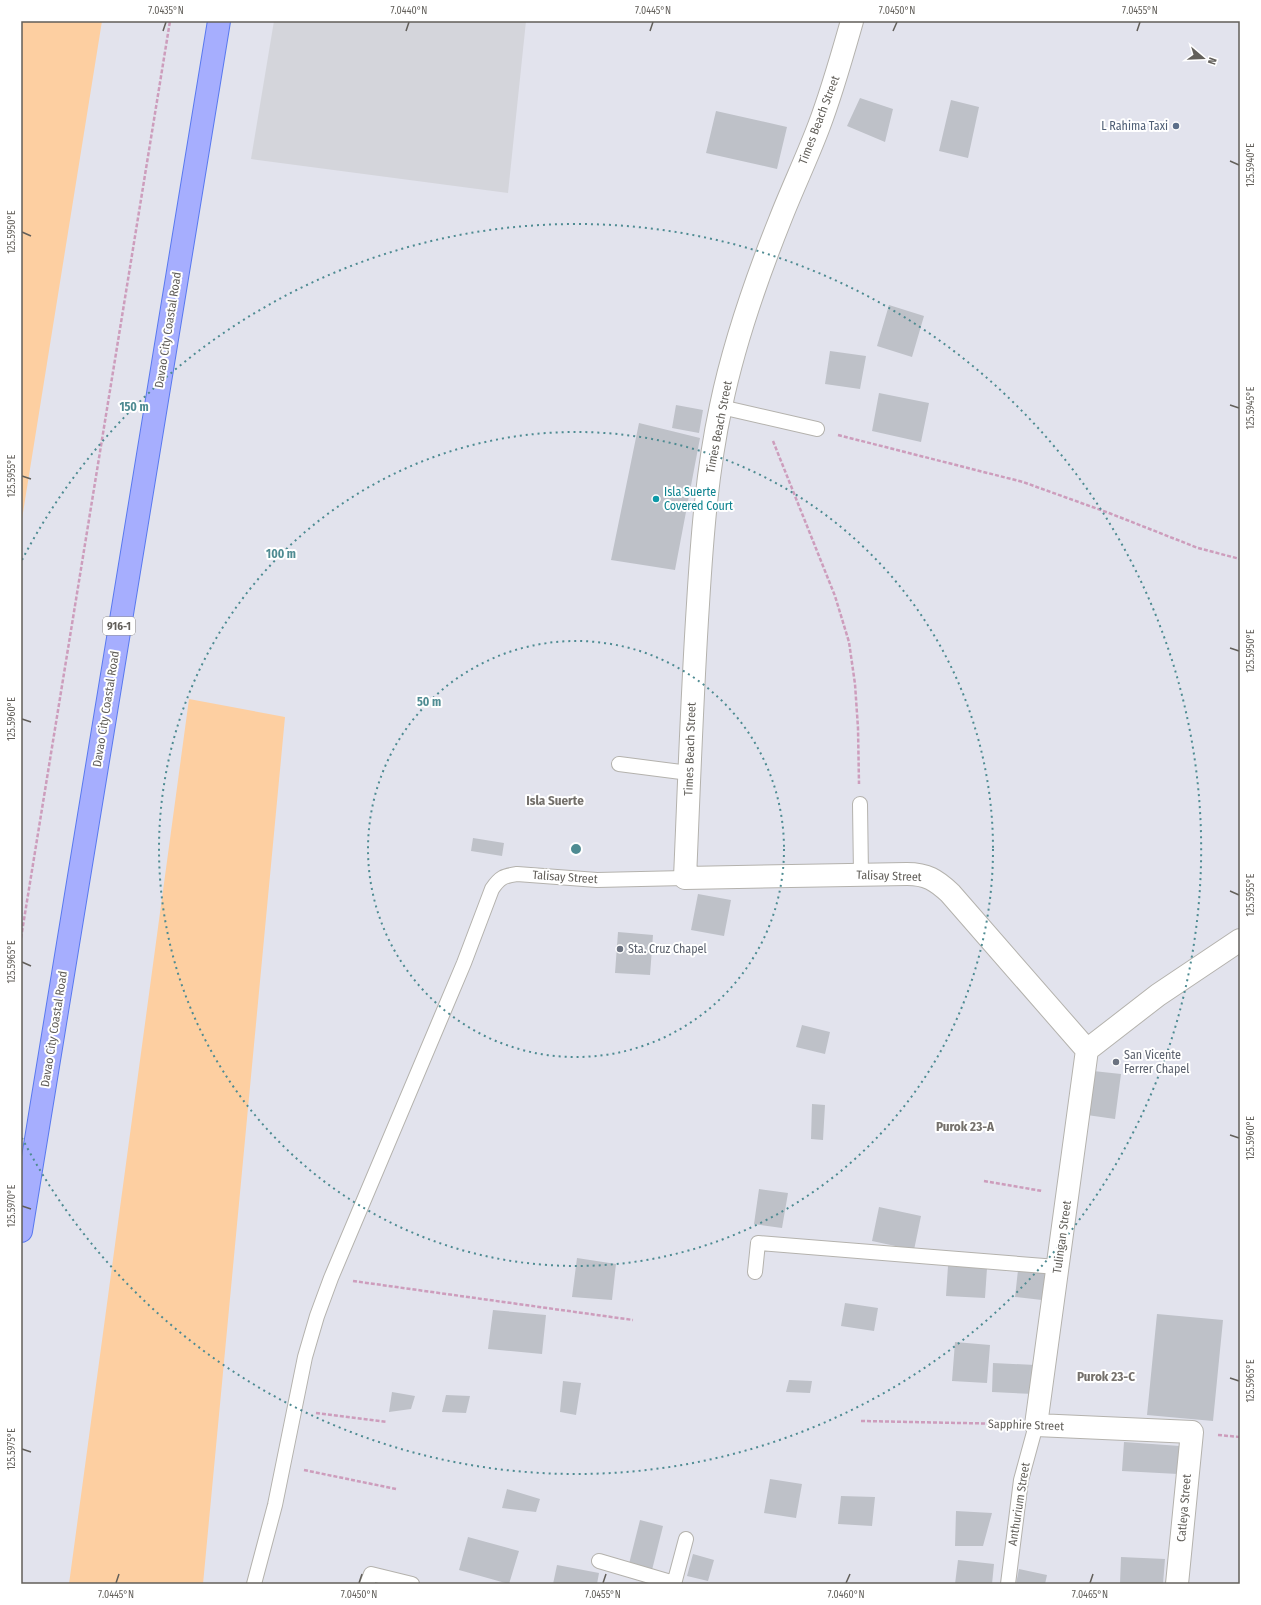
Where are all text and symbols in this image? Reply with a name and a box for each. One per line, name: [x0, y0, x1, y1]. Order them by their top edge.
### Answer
text: 7.0435°N: [148, 5, 184, 17]
text: 7.0440°N: [391, 5, 427, 17]
text: 7.0445°N: [635, 5, 671, 17]
text: 7.0450°N: [879, 5, 915, 17]
text: 7.0455°N: [1122, 5, 1158, 17]
north arrow: [1183, 38, 1223, 78]
text: N: [1205, 56, 1219, 66]
street label: Times Beach Street: [796, 74, 842, 166]
place label: L Rahima Taxi: [1101, 119, 1168, 133]
marker: L Rahima Taxi: [1171, 121, 1181, 131]
text: 125.5940°E: [1245, 143, 1257, 187]
text: 125.5950°E: [6, 210, 18, 254]
street label: Davao City Coastal Road: [152, 271, 184, 389]
street label: Times Beach Street: [703, 380, 735, 474]
text: 125.5945°E: [1245, 386, 1257, 429]
text: 150 m: [119, 400, 149, 414]
text: 125.5955°E: [6, 454, 18, 497]
place label: Isla Suerte Covered Court: [664, 485, 733, 513]
marker: Isla Suerte Covered Court: [651, 494, 661, 504]
text: 100 m: [266, 547, 296, 561]
road number: 916-1: [103, 617, 135, 635]
text: 125.5950°E: [1245, 629, 1257, 673]
street label: Davao City Coastal Road: [90, 650, 122, 768]
text: 50 m: [417, 695, 441, 709]
text: 125.5960°E: [6, 697, 18, 741]
street label: Times Beach Street: [681, 702, 699, 796]
district label: Isla Suerte: [526, 793, 584, 808]
centre of rings: [569, 842, 583, 856]
street label: Talisay Street: [532, 868, 598, 886]
street label: Talisay Street: [856, 868, 922, 884]
text: 125.5955°E: [1245, 873, 1257, 916]
text: 125.5965°E: [6, 940, 18, 984]
place label: Sta. Cruz Chapel: [628, 942, 707, 956]
marker: Sta. Cruz Chapel: [615, 944, 625, 954]
street label: Davao City Coastal Road: [38, 970, 70, 1088]
place label: San Vicente Ferrer Chapel: [1124, 1048, 1189, 1076]
marker: San Vicente Ferrer Chapel: [1111, 1057, 1121, 1067]
text: 125.5960°E: [1245, 1116, 1257, 1160]
district label: Purok 23-A: [936, 1119, 995, 1134]
text: 125.5970°E: [6, 1184, 18, 1227]
street label: Tulingan Street: [1050, 1199, 1074, 1275]
text: 125.5965°E: [1245, 1359, 1257, 1403]
district label: Purok 23-C: [1077, 1369, 1135, 1384]
street label: Sapphire Street: [988, 1417, 1064, 1433]
text: 125.5975°E: [6, 1428, 18, 1470]
street label: Anthurium Street: [1005, 1461, 1033, 1547]
street label: Catleya Street: [1174, 1473, 1194, 1543]
text: 7.0445°N: [98, 1589, 134, 1601]
text: 7.0450°N: [341, 1589, 377, 1601]
text: 7.0455°N: [585, 1589, 621, 1601]
text: 7.0460°N: [827, 1589, 865, 1601]
text: 7.0465°N: [1072, 1589, 1108, 1601]

